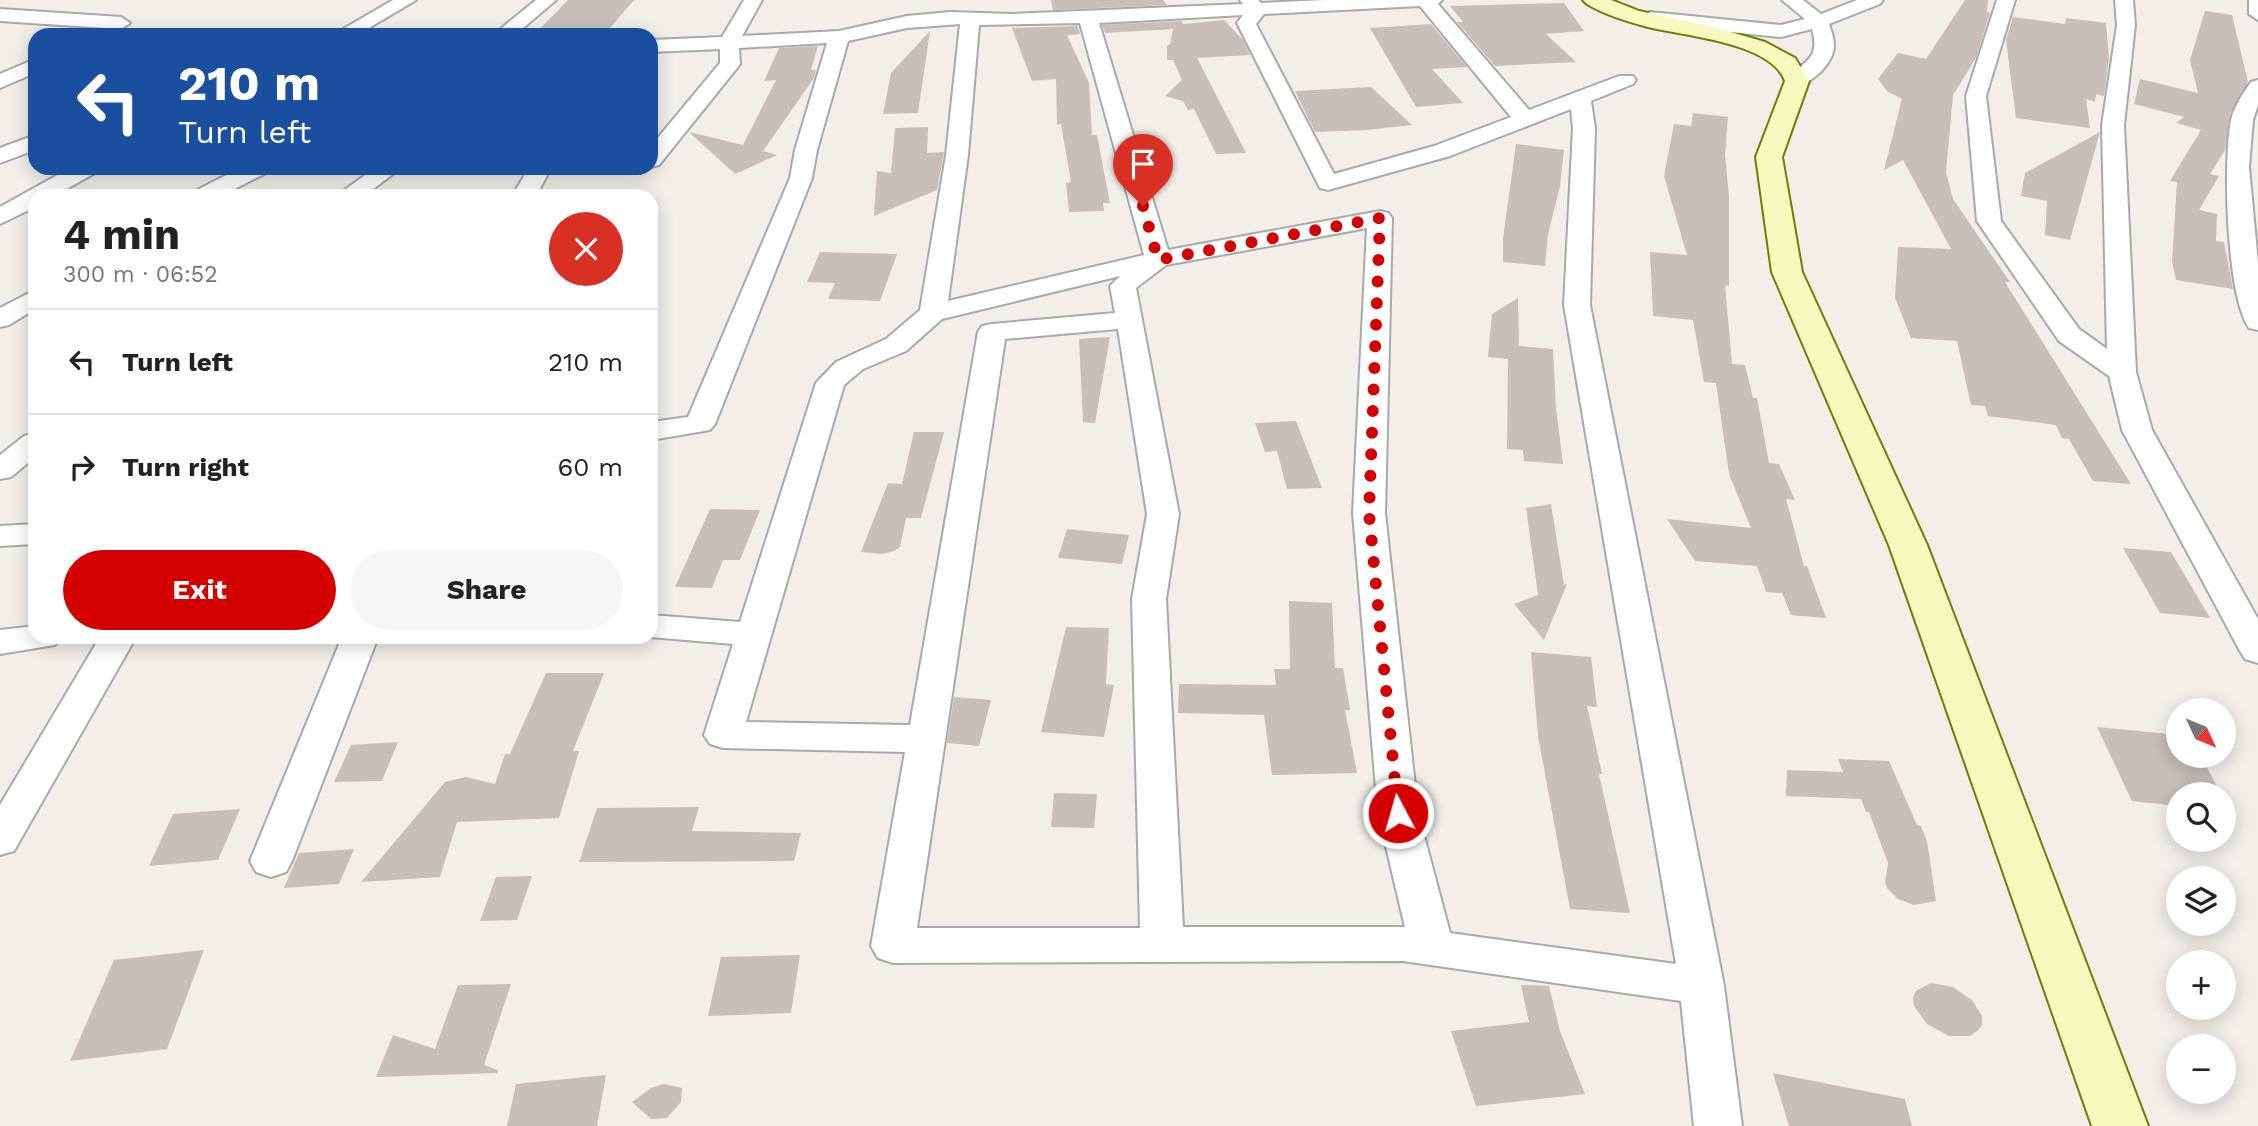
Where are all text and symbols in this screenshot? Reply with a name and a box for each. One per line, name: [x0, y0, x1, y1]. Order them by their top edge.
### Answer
text: 210 m: [178, 54, 320, 112]
icon: left: [63, 56, 154, 147]
text: Turn left: [178, 113, 311, 151]
pin: [1113, 134, 1173, 206]
icon: arrive: [1124, 145, 1162, 183]
text: 4 min: [63, 210, 180, 259]
button: close: [549, 212, 623, 286]
text: 300 m · 06:52: [63, 261, 218, 288]
icon: left: [63, 343, 101, 381]
text: Turn left: [122, 347, 233, 377]
text: 210 m: [548, 347, 623, 377]
icon: right: [63, 448, 101, 486]
text: Turn right: [122, 452, 249, 482]
text: 60 m: [557, 452, 623, 482]
button: Exit: [63, 550, 336, 630]
button: Share: [350, 550, 623, 630]
north arrow: [2166, 698, 2236, 768]
map controls: [2166, 698, 2236, 1104]
position arrow: [1361, 776, 1435, 850]
button: search: [2166, 782, 2236, 852]
button: layers: [2166, 866, 2236, 936]
button: +: [2166, 950, 2236, 1020]
button: −: [2166, 1034, 2236, 1104]

